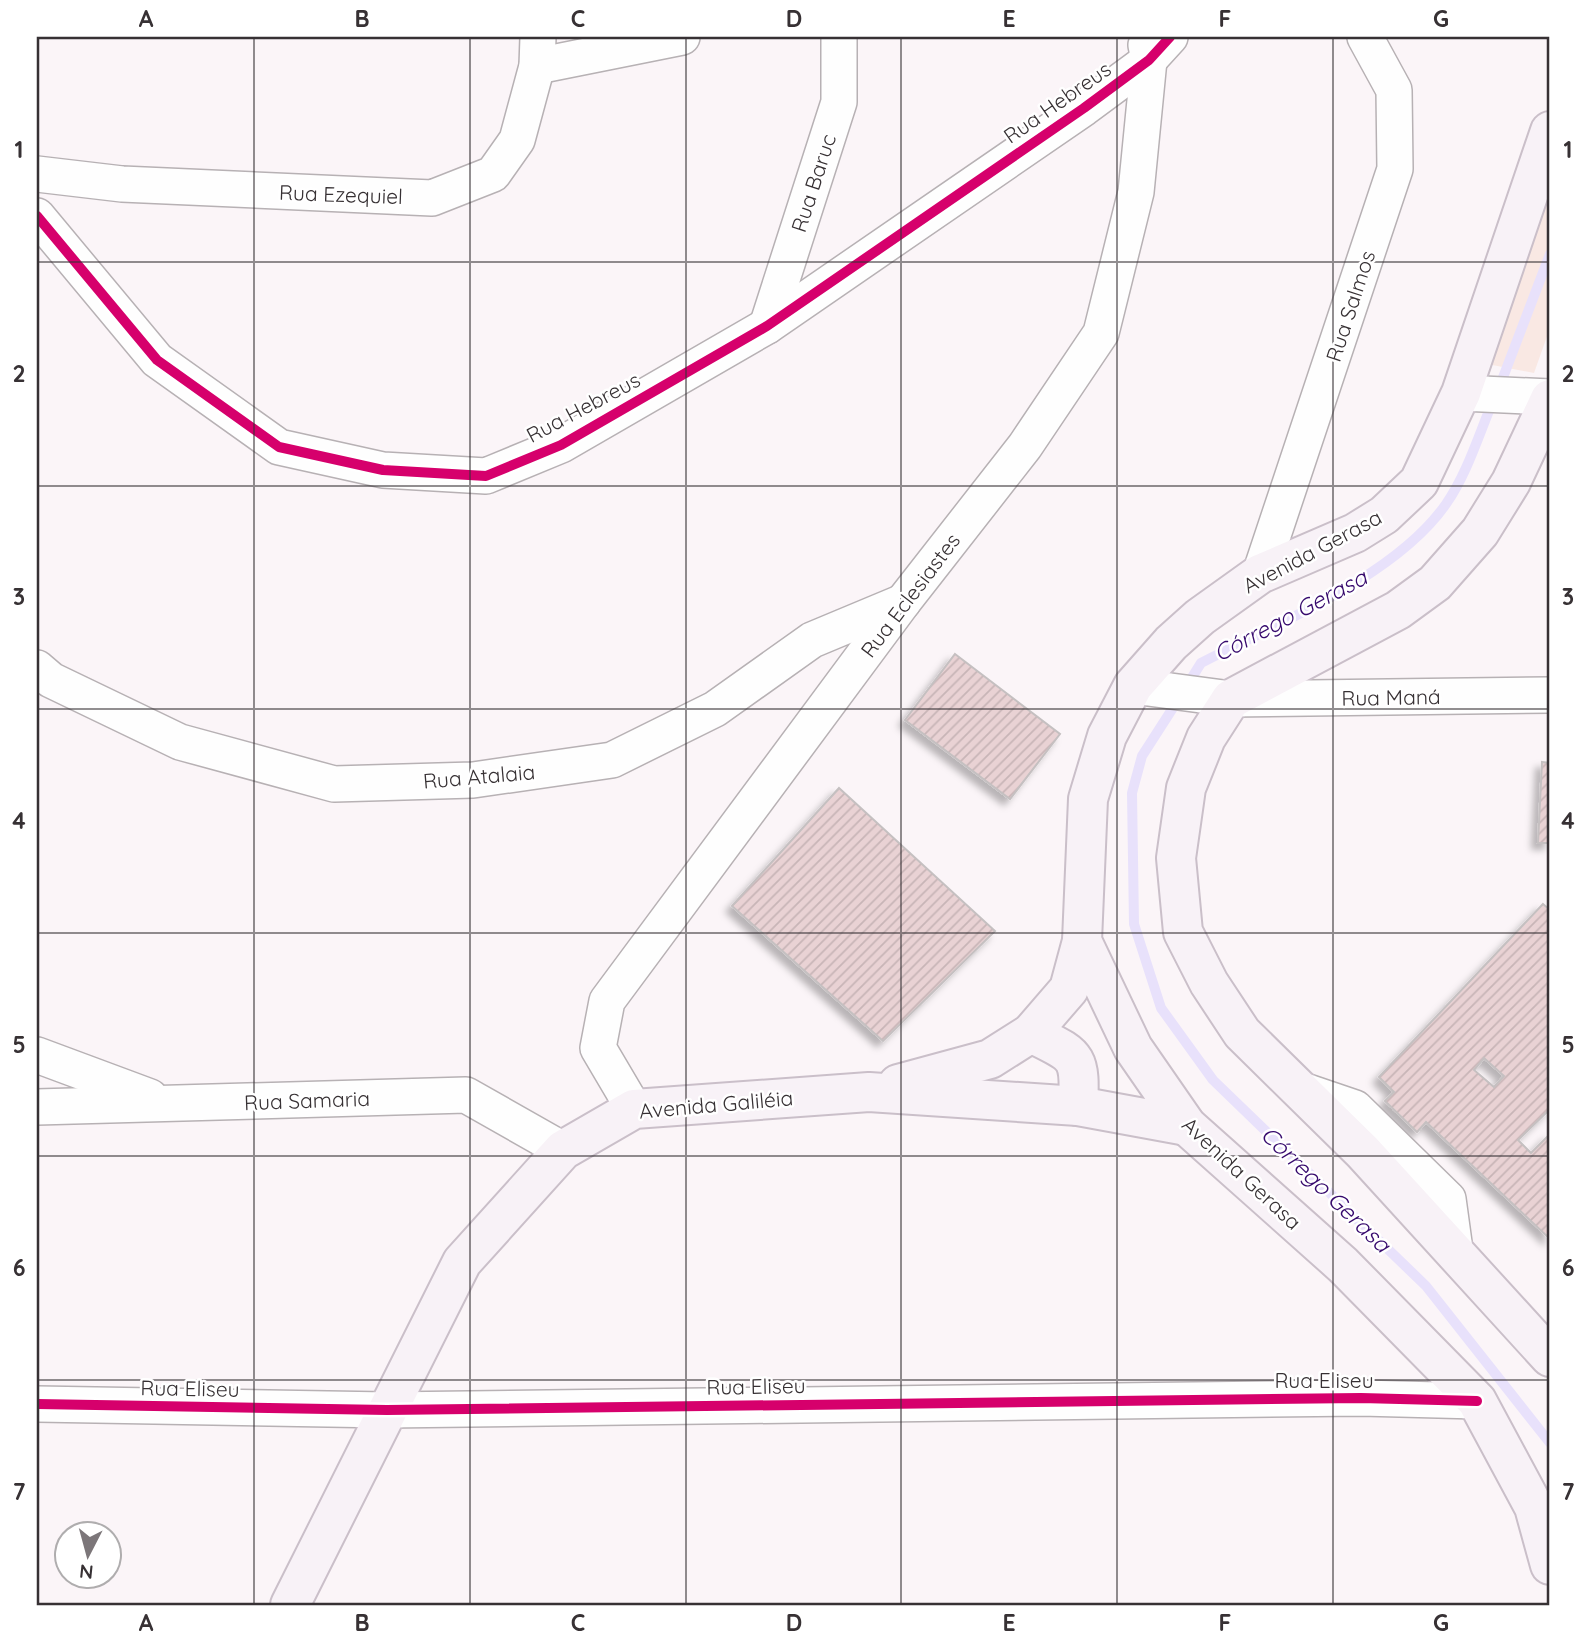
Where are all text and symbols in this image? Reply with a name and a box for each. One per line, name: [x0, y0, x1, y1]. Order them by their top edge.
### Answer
text: A: [139, 4, 154, 33]
text: B: [354, 4, 370, 33]
text: C: [571, 4, 585, 33]
text: D: [786, 4, 802, 33]
text: E: [1002, 4, 1016, 33]
text: F: [1219, 4, 1231, 33]
text: G: [1433, 4, 1449, 33]
street label: Rua Hebreus: [998, 55, 1116, 149]
street label: Rua Baruc: [785, 131, 841, 235]
text: 1: [15, 135, 23, 164]
text: 1: [1564, 135, 1572, 164]
street label: Rua Ezequiel: [279, 179, 403, 209]
street label: Rua Salmos: [1320, 247, 1380, 365]
text: 2: [12, 359, 26, 388]
text: 2: [1561, 359, 1575, 388]
street label: Rua Hebreus: [522, 366, 644, 448]
street label: Avenida Gerasa: [1238, 504, 1386, 598]
street label: Rua Eclesiastes: [855, 528, 965, 662]
water label: Córrego Gerasa: [1208, 562, 1373, 668]
text: 3: [13, 582, 25, 611]
text: 3: [1562, 582, 1574, 611]
street label: Rua Maná: [1341, 683, 1441, 711]
street label: Rua Atalaia: [422, 758, 536, 794]
text: 4: [12, 806, 26, 835]
text: 4: [1561, 806, 1575, 835]
text: 5: [12, 1030, 26, 1059]
text: 5: [1561, 1030, 1575, 1059]
street label: Avenida Galiléia: [638, 1084, 794, 1124]
street label: Rua Samaria: [244, 1085, 370, 1115]
street label: Avenida Gerasa: [1177, 1111, 1307, 1235]
water label: Córrego Gerasa: [1255, 1120, 1398, 1259]
text: 6: [13, 1253, 25, 1282]
text: 6: [1562, 1253, 1574, 1282]
street label: Rua Eliseu: [1274, 1367, 1374, 1393]
street label: Rua Eliseu: [706, 1372, 806, 1400]
street label: Rua Eliseu: [140, 1374, 240, 1402]
text: 7: [13, 1477, 26, 1506]
text: 7: [1562, 1477, 1575, 1506]
north arrow: [52, 1520, 122, 1590]
text: N: [78, 1559, 94, 1585]
text: A: [139, 1608, 154, 1637]
text: B: [354, 1608, 370, 1637]
text: C: [571, 1608, 585, 1637]
text: D: [786, 1608, 802, 1637]
text: E: [1002, 1608, 1016, 1637]
text: F: [1219, 1608, 1231, 1637]
text: G: [1433, 1608, 1449, 1637]

